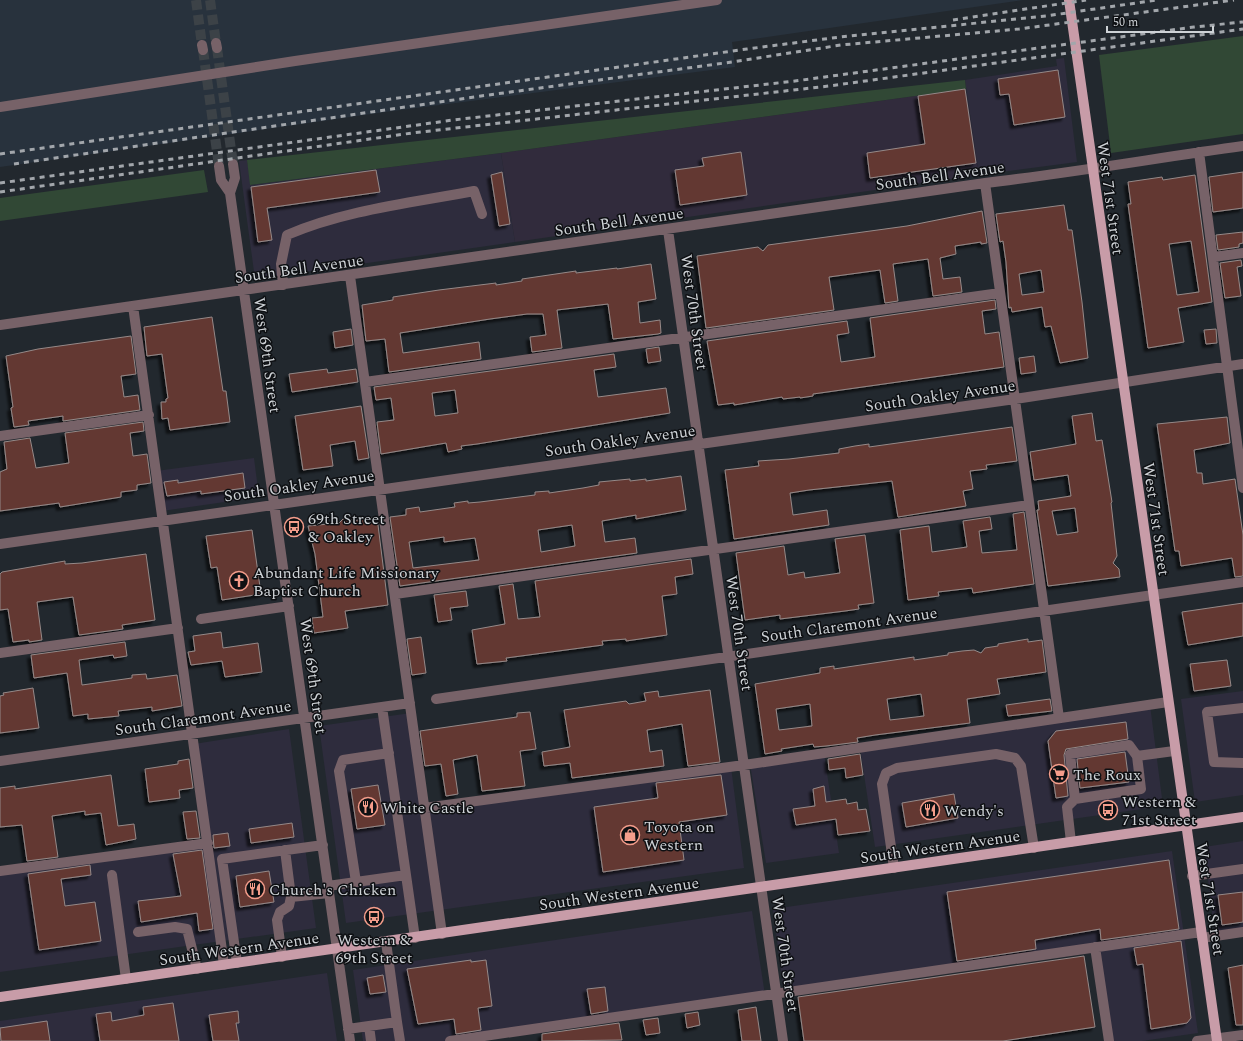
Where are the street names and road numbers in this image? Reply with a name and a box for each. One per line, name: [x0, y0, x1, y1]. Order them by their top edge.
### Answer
street label: West 71st Street: [1090, 140, 1130, 257]
street label: South Bell Avenue: [874, 155, 1006, 197]
street label: South Bell Avenue: [553, 201, 685, 243]
street label: South Bell Avenue: [233, 248, 365, 290]
street label: West 70th Street: [674, 253, 714, 372]
street label: West 69th Street: [247, 296, 287, 415]
street label: South Oakley Avenue: [863, 374, 1017, 418]
street label: South Oakley Avenue: [543, 419, 697, 463]
street label: West 71st Street: [1136, 461, 1176, 578]
street label: South Oakley Avenue: [222, 464, 376, 508]
street label: West 70th Street: [719, 574, 759, 693]
street label: South Claremont Avenue: [759, 601, 939, 649]
street label: West 69th Street: [293, 617, 333, 736]
street label: South Claremont Avenue: [113, 694, 293, 742]
street label: South Western Avenue: [859, 824, 1022, 870]
street label: West 71st Street: [1189, 841, 1231, 958]
street label: South Western Avenue: [538, 871, 701, 917]
street label: West 70th Street: [765, 895, 805, 1014]
street label: South Western Avenue: [158, 926, 321, 972]

